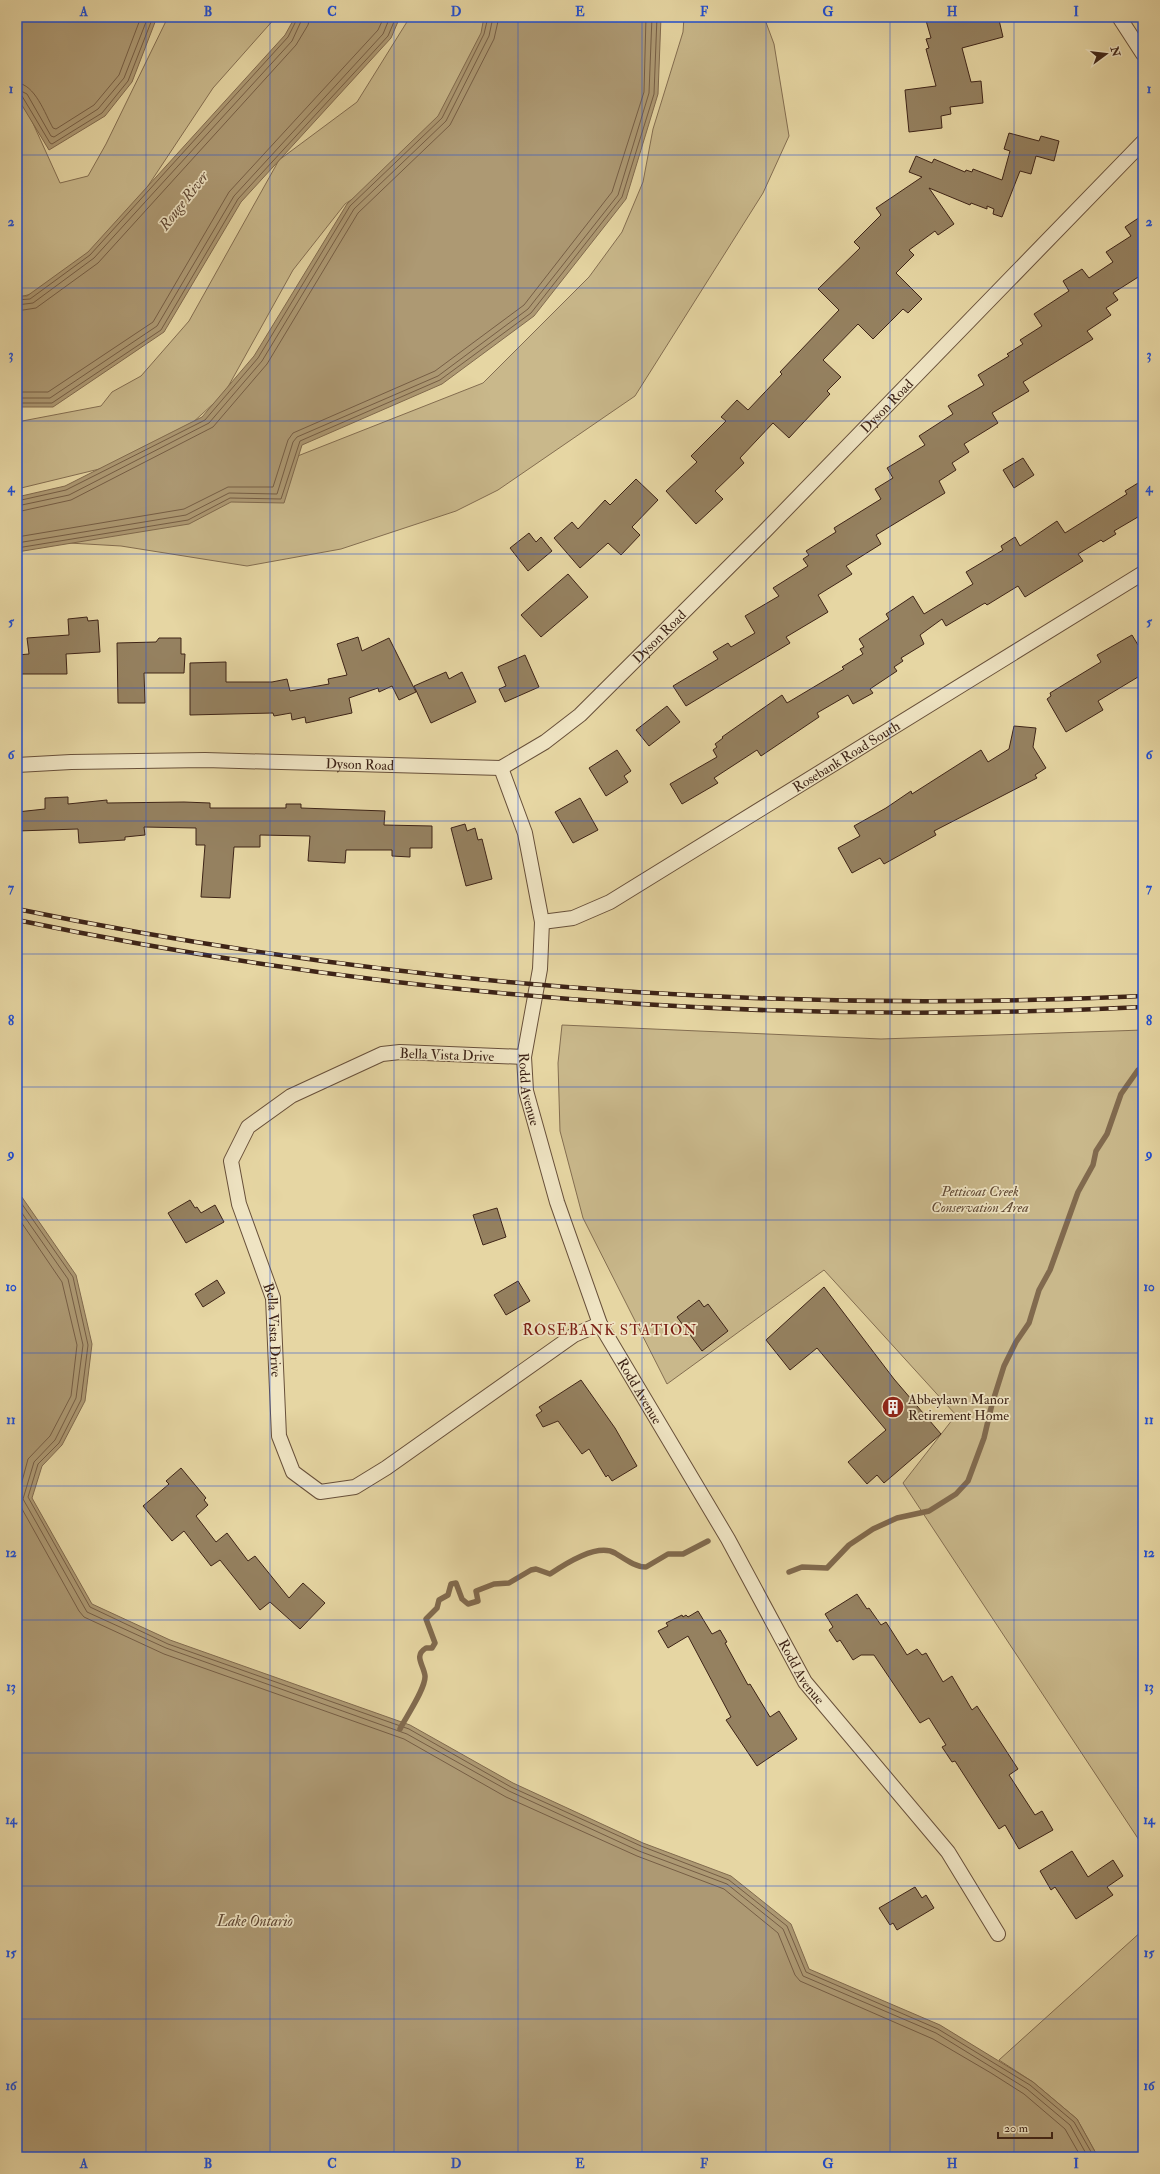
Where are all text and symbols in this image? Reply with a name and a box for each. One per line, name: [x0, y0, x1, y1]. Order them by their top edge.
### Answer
text: A: [79, 4, 89, 20]
text: B: [204, 4, 212, 20]
text: C: [327, 4, 337, 20]
text: D: [451, 4, 462, 20]
text: E: [575, 4, 585, 20]
text: F: [700, 4, 709, 20]
text: G: [823, 4, 834, 20]
text: H: [947, 4, 958, 20]
text: I: [1073, 4, 1079, 20]
north arrow: [1086, 34, 1126, 74]
text: N: [1107, 44, 1123, 59]
text: 1: [9, 81, 14, 97]
text: 1: [1147, 81, 1152, 97]
water label: Rouge River: [155, 167, 214, 235]
text: 2: [8, 214, 15, 230]
text: 2: [1146, 214, 1153, 230]
text: 3: [9, 347, 14, 363]
text: 3: [1147, 347, 1152, 363]
street label: Dyson Road: [857, 375, 917, 436]
text: 4: [6, 480, 15, 496]
text: 4: [1144, 480, 1153, 496]
street label: Dyson Road: [629, 606, 689, 667]
text: 5: [8, 614, 14, 630]
text: 5: [1146, 614, 1152, 630]
street label: Rosebank Road South: [789, 716, 903, 796]
text: 6: [8, 747, 16, 763]
text: 6: [1146, 747, 1154, 763]
street label: Dyson Road: [325, 755, 394, 774]
text: 7: [8, 880, 15, 896]
text: 7: [1146, 880, 1153, 896]
text: 8: [8, 1013, 14, 1029]
text: 8: [1146, 1013, 1152, 1029]
street label: Bella Vista Drive: [399, 1045, 495, 1065]
street label: Rodd Avenue: [515, 1052, 544, 1128]
text: 9: [6, 1146, 15, 1162]
text: 9: [1144, 1146, 1153, 1162]
park label: Petticoat Creek Conservation Area: [931, 1183, 1029, 1216]
text: 10: [5, 1279, 17, 1295]
text: 10: [1143, 1279, 1155, 1295]
street label: Bella Vista Drive: [260, 1281, 285, 1378]
district label: ROSEBANK STATION: [523, 1321, 697, 1340]
street label: Rodd Avenue: [614, 1355, 666, 1427]
place label: Abbeylawn Manor Retirement Home: [907, 1391, 1010, 1424]
building icon: Abbeylawn Manor Retirement Home: [880, 1394, 906, 1420]
text: 11: [6, 1412, 16, 1428]
text: 11: [1144, 1412, 1154, 1428]
text: 12: [5, 1545, 17, 1561]
text: 12: [1143, 1545, 1155, 1561]
street label: Rodd Avenue: [775, 1636, 829, 1708]
text: 13: [6, 1679, 16, 1695]
text: 13: [1144, 1679, 1154, 1695]
text: 14: [5, 1812, 18, 1828]
text: 14: [1143, 1812, 1156, 1828]
water label: Lake Ontario: [216, 1912, 293, 1931]
text: 15: [6, 1945, 16, 1961]
text: 15: [1144, 1945, 1154, 1961]
text: 16: [5, 2078, 18, 2094]
text: 16: [1143, 2078, 1156, 2094]
scale bar: [998, 2114, 1052, 2140]
text: 20 m: [1004, 2121, 1029, 2136]
text: A: [79, 2156, 89, 2172]
text: B: [204, 2156, 212, 2172]
text: C: [327, 2156, 337, 2172]
text: D: [451, 2156, 462, 2172]
text: E: [575, 2156, 585, 2172]
text: F: [700, 2156, 709, 2172]
text: G: [823, 2156, 834, 2172]
text: H: [947, 2156, 958, 2172]
text: I: [1073, 2156, 1079, 2172]

